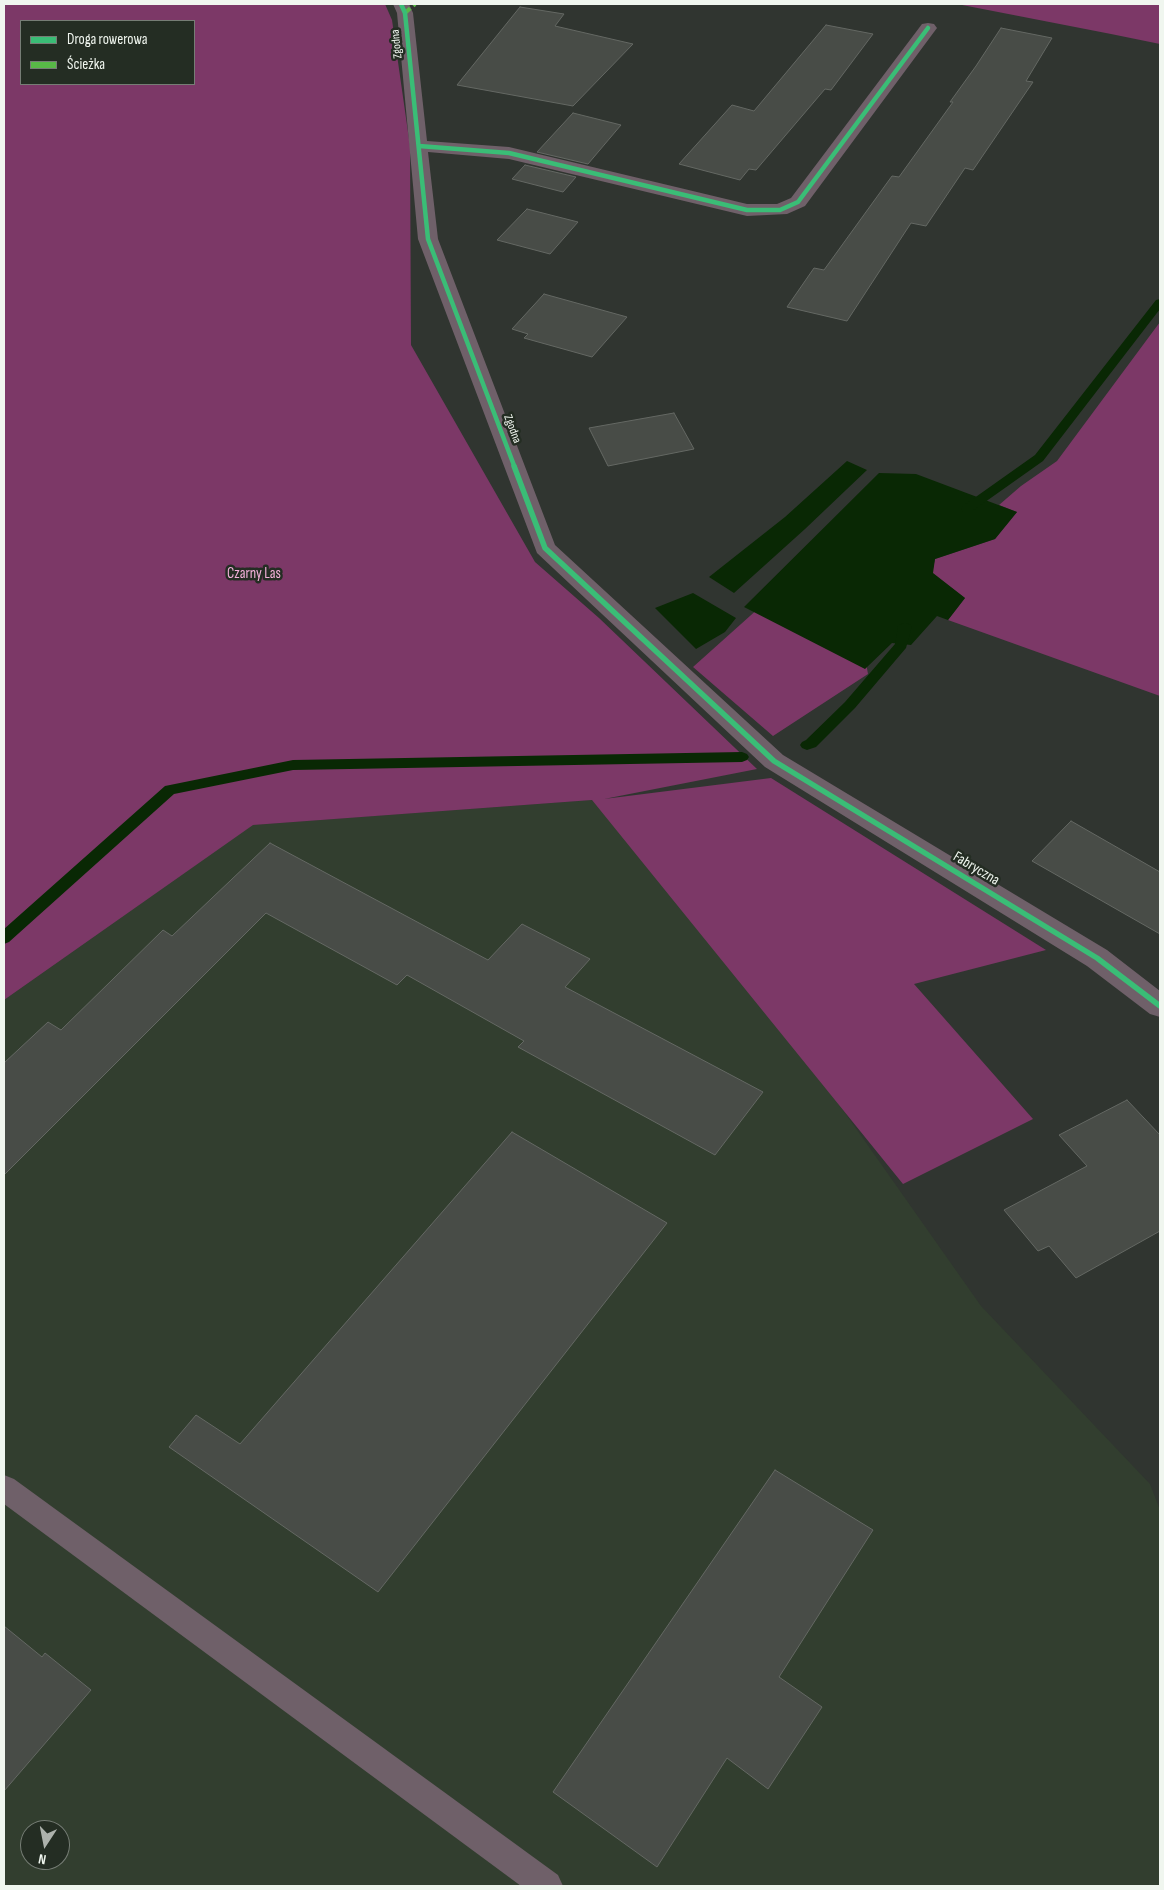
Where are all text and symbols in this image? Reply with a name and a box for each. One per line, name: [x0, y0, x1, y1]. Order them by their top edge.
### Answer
legend: [20, 20, 195, 85]
street label: Zgodna: [388, 29, 406, 59]
text: Droga rowerowa: [67, 30, 147, 49]
text: Ścieżka: [67, 55, 105, 74]
street label: Zgodna: [500, 413, 524, 445]
park label: Czarny Las: [227, 565, 281, 583]
street label: Fabryczna: [950, 848, 1002, 890]
north arrow: [20, 1820, 70, 1870]
text: N: [37, 1850, 48, 1868]

